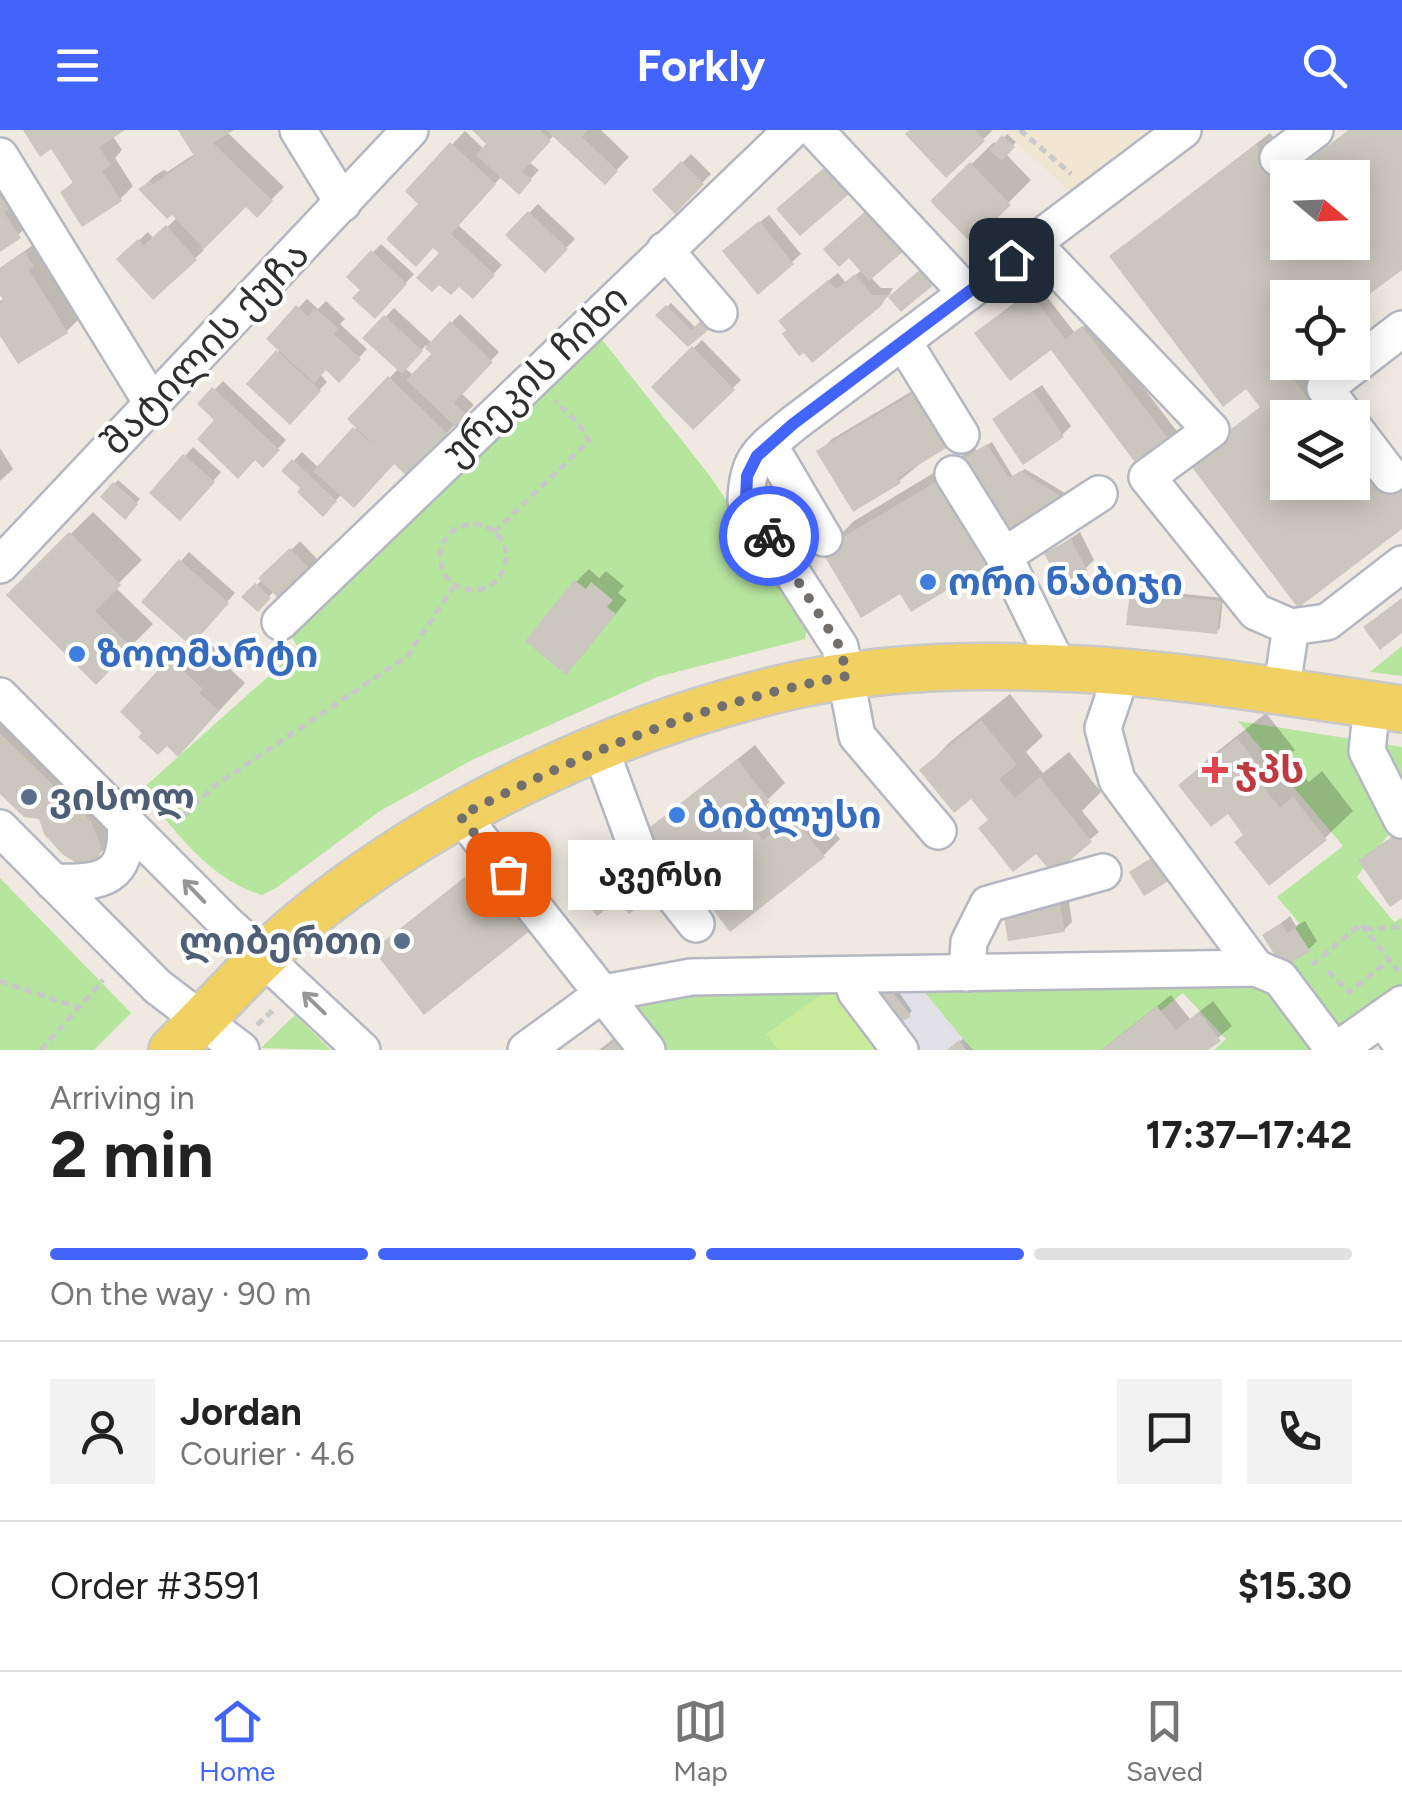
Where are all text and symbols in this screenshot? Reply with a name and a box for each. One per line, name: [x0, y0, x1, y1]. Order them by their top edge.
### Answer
icon: menu: [50, 38, 105, 93]
text: Forkly: [637, 38, 765, 92]
icon: search: [1297, 38, 1352, 93]
north arrow: [1270, 160, 1370, 260]
map controls: [1270, 160, 1370, 500]
pin: [969, 218, 1054, 303]
street label: შატილის ქუჩა: [91, 232, 319, 464]
icon: home: [984, 233, 1039, 288]
street label: ურეკის ჩიხი: [433, 275, 637, 475]
button: locate: [1270, 280, 1370, 380]
button: layers: [1270, 400, 1370, 500]
courier: [719, 486, 819, 586]
icon: bike: [742, 509, 797, 564]
place label: ორი ნაბიჯი: [948, 559, 1183, 605]
marker: ორი ნაბიჯი: [917, 571, 939, 593]
place label: ზოომარტი: [97, 631, 318, 677]
marker: ზოომარტი: [66, 643, 88, 665]
place label: ჯპს: [1235, 747, 1304, 793]
marker: ჯპს: [1204, 759, 1226, 781]
place label: ვისოლ: [49, 774, 195, 820]
marker: ვისოლ: [18, 786, 40, 808]
place label: ბიბლუსი: [697, 792, 881, 838]
marker: ბიბლუსი: [666, 804, 688, 826]
pin: [466, 832, 551, 917]
callout: ავერსი: [568, 839, 753, 909]
icon: bag: [481, 847, 536, 902]
text: ავერსი: [599, 856, 722, 894]
one-way arrow: [182, 879, 206, 903]
place label: ლიბერთი: [179, 918, 382, 964]
marker: ლიბერთი: [391, 930, 413, 952]
one-way arrow: [303, 991, 327, 1015]
text: Arriving in: [50, 1079, 195, 1117]
text: 17:37–17:42: [1146, 1112, 1352, 1158]
text: 2 min: [50, 1115, 214, 1193]
text: On the way · 90 m: [50, 1275, 311, 1313]
button: person: [50, 1379, 155, 1484]
button: chat: [1117, 1379, 1222, 1484]
button: phone: [1247, 1379, 1352, 1484]
text: Jordan: [180, 1389, 302, 1435]
text: Courier · 4.6: [180, 1435, 355, 1473]
text: Order #3591: [50, 1563, 261, 1609]
text: $15.30: [1238, 1563, 1352, 1609]
tab: Home: [199, 1694, 275, 1788]
tab: Map: [673, 1694, 728, 1788]
tab: Saved: [1126, 1694, 1203, 1788]

